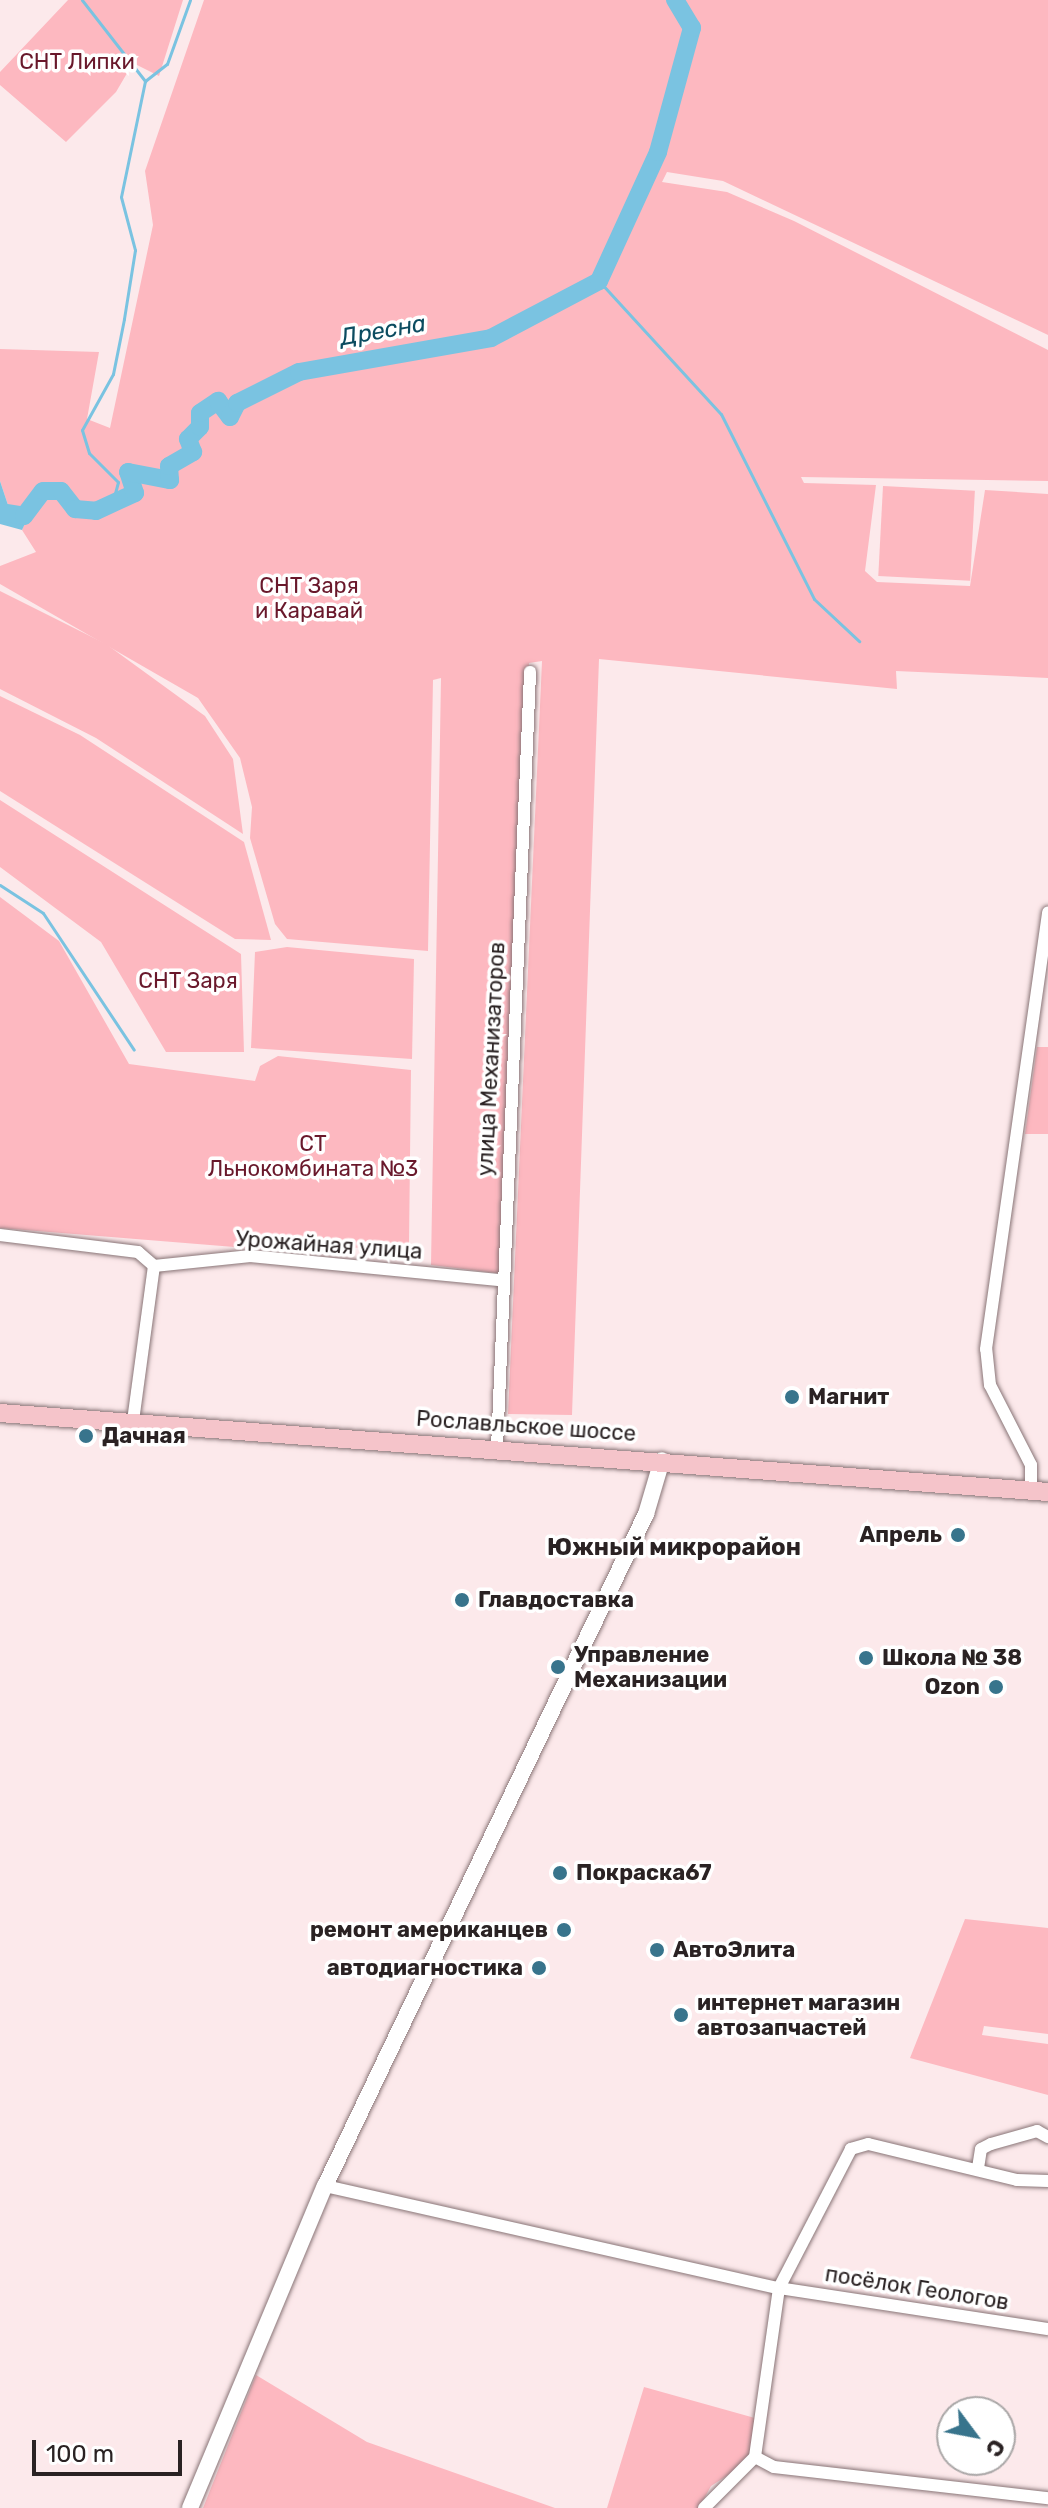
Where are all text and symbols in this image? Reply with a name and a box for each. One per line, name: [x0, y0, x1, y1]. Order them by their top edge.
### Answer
park label: СНТ Липки: [19, 49, 135, 75]
water label: Дресна: [338, 309, 428, 353]
park label: СНТ Заря и Каравай: [255, 572, 363, 624]
street label: улица Механизаторов: [472, 941, 510, 1177]
park label: СНТ Заря: [138, 968, 238, 994]
park label: СТ Льнокомбината №3: [208, 1130, 418, 1182]
street label: Урожайная улица: [235, 1225, 423, 1265]
place label: Магнит: [808, 1384, 889, 1410]
marker: Магнит: [783, 1388, 801, 1406]
street label: Рославльское шоссе: [415, 1405, 637, 1447]
place label: Дачная: [102, 1423, 186, 1449]
marker: Дачная: [77, 1427, 95, 1445]
place label: Апрель: [860, 1522, 942, 1548]
marker: Апрель: [949, 1526, 967, 1544]
district label: Южный микрорайон: [547, 1534, 801, 1562]
place label: Главдоставка: [478, 1587, 634, 1613]
marker: Главдоставка: [453, 1591, 471, 1609]
place label: Управление Механизации: [574, 1641, 727, 1692]
place label: Школа № 38: [882, 1645, 1022, 1671]
marker: Школа № 38: [857, 1649, 875, 1667]
marker: Управление Механизации: [549, 1658, 567, 1676]
place label: Ozon: [925, 1674, 980, 1700]
marker: Ozon: [987, 1678, 1005, 1696]
place label: Покраска67: [576, 1860, 712, 1886]
marker: Покраска67: [551, 1864, 569, 1882]
place label: ремонт американцев: [310, 1917, 548, 1943]
marker: ремонт американцев: [555, 1921, 573, 1939]
place label: АвтоЭлита: [673, 1937, 795, 1963]
marker: АвтоЭлита: [648, 1941, 666, 1959]
place label: автодиагностика: [327, 1955, 523, 1981]
marker: автодиагностика: [530, 1959, 548, 1977]
place label: интернет магазин автозапчастей: [697, 1989, 900, 2040]
marker: интернет магазин автозапчастей: [672, 2006, 690, 2024]
street label: посёлок Геологов: [823, 2260, 1011, 2316]
north arrow: [936, 2396, 1016, 2476]
scale bar: [36, 2424, 186, 2474]
text: С: [980, 2434, 1011, 2462]
text: 100 m: [46, 2440, 114, 2468]

